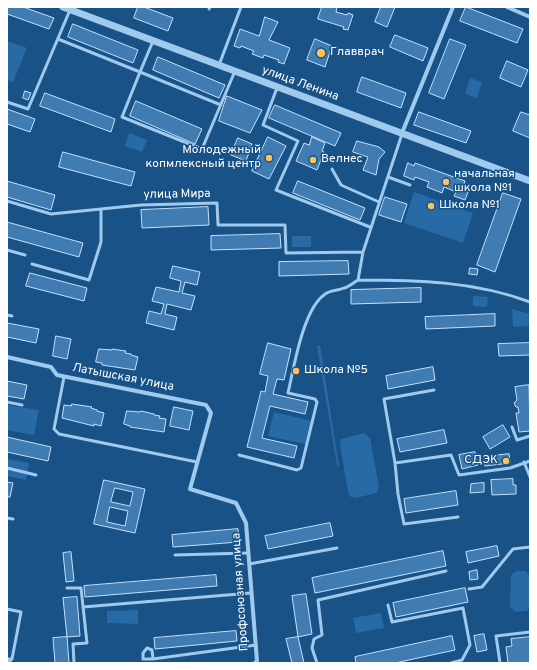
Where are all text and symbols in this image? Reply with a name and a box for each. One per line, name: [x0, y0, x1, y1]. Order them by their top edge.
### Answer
place label: Главврач: [330, 46, 384, 60]
marker: Главврач: [315, 47, 327, 59]
street label: улица Ленина: [259, 63, 341, 105]
place label: Молодежный копмлексный центр: [146, 144, 261, 172]
marker: Молодежный копмлексный центр: [264, 153, 274, 163]
place label: Велнес: [321, 153, 363, 167]
marker: Велнес: [308, 155, 318, 165]
place label: начальная школа №1: [454, 168, 515, 196]
marker: начальная школа №1: [441, 177, 451, 187]
street label: улица Мира: [143, 187, 211, 203]
place label: Школа №1: [439, 199, 500, 213]
marker: Школа №1: [426, 201, 436, 211]
street label: Латышская улица: [71, 361, 175, 395]
place label: Школа №5: [304, 364, 368, 378]
marker: Школа №5: [291, 366, 301, 376]
place label: СДЭК: [464, 454, 498, 468]
marker: СДЭК: [501, 456, 511, 466]
street label: Профсоюзная улица: [230, 532, 252, 652]

